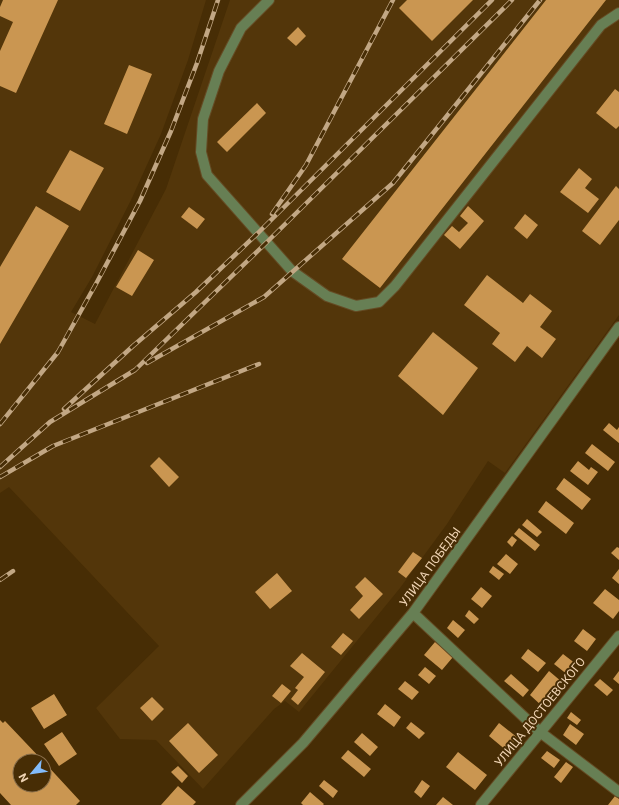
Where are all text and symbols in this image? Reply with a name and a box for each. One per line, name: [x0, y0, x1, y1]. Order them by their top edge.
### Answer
street label: УЛИЦА ПОБЕДЫ: [397, 525, 463, 609]
street label: УЛИЦА ДОСТОЕВСКОГО: [492, 655, 588, 769]
north arrow: [12, 753, 52, 793]
text: N: [16, 771, 31, 784]

